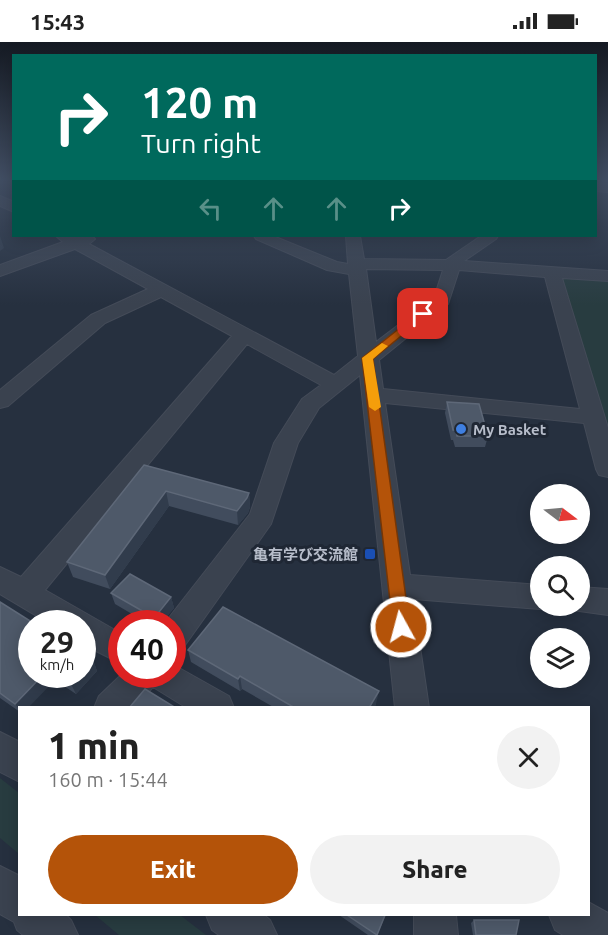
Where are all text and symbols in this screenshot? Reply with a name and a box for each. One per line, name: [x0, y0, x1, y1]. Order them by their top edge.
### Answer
text: 15:43: [30, 9, 85, 34]
icon: right: [42, 78, 120, 156]
text: 120 m: [141, 79, 258, 126]
text: Turn right: [141, 128, 261, 158]
icon: left: [194, 192, 227, 225]
icon: ahead: [257, 192, 290, 225]
icon: ahead: [320, 192, 353, 225]
icon: right: [383, 192, 416, 225]
pin: [397, 288, 448, 339]
icon: arrive: [406, 297, 439, 330]
place label: My Basket: [473, 421, 547, 438]
marker: My Basket: [454, 422, 468, 436]
north arrow: [530, 484, 590, 544]
map controls: [530, 484, 590, 688]
place label: 亀有学び交流館: [253, 546, 358, 563]
marker: 亀有学び交流館: [363, 547, 377, 561]
button: search: [530, 556, 590, 616]
position arrow: [369, 595, 433, 659]
speed limit sign: 40: [108, 610, 186, 688]
text: 29: [40, 625, 74, 659]
button: layers: [530, 628, 590, 688]
text: km/h: [40, 656, 74, 673]
text: 1 min: [48, 725, 140, 766]
button: close: [497, 726, 560, 789]
text: 160 m · 15:44: [48, 768, 168, 791]
button: Exit: [48, 835, 298, 904]
button: Share: [310, 835, 560, 904]

